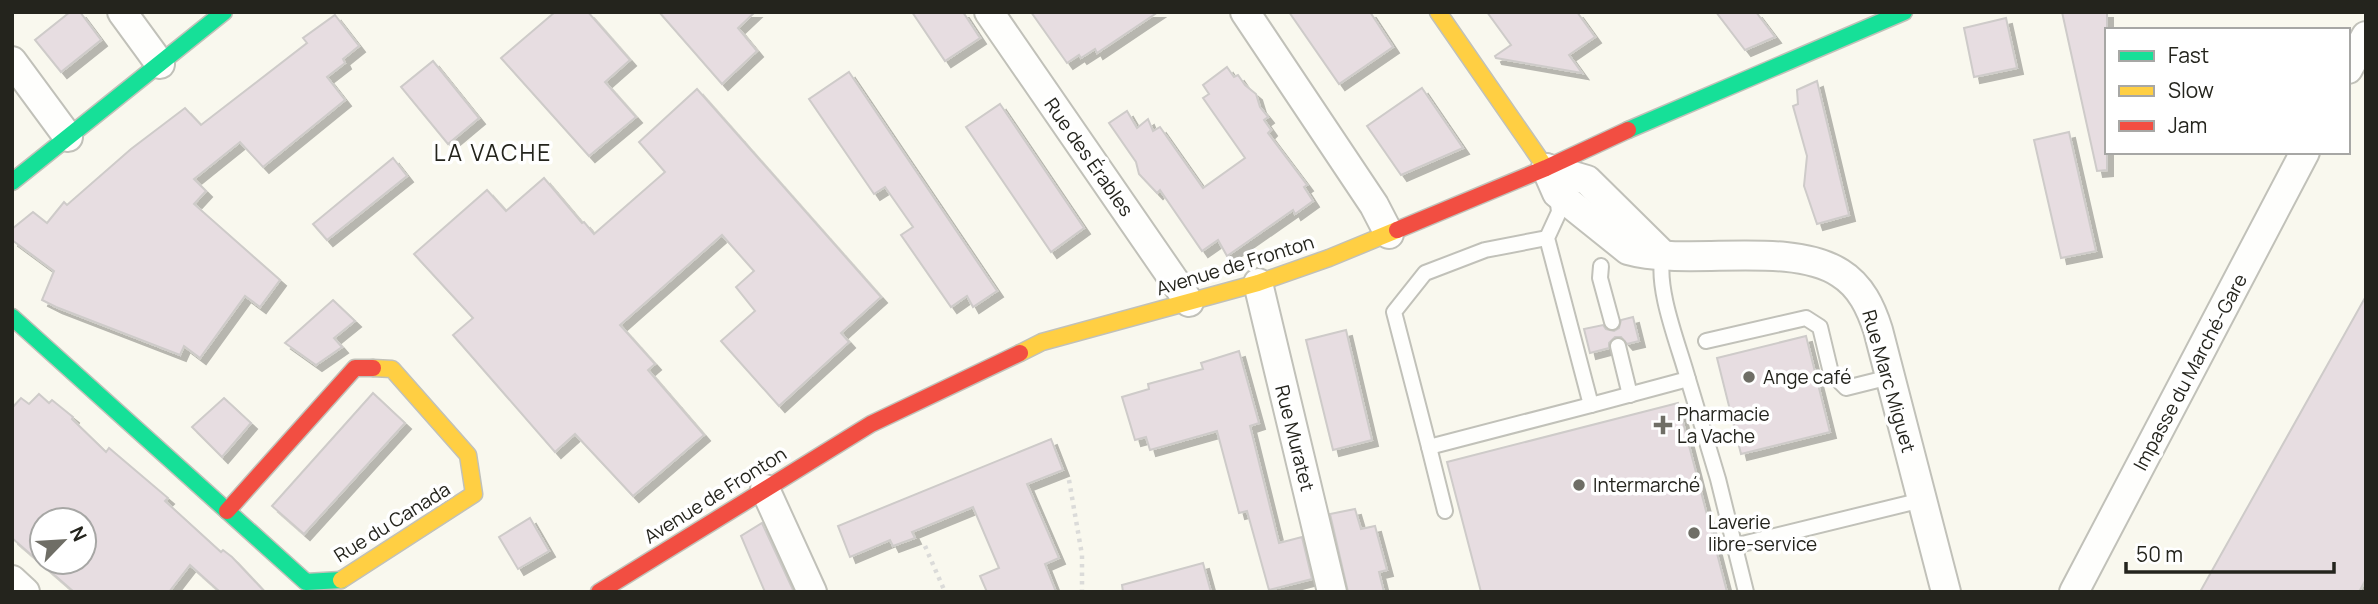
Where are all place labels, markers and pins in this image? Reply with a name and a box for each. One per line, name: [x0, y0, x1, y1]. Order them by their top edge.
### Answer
place label: Ange café: [1763, 364, 1851, 390]
marker: Ange café: [1741, 369, 1757, 385]
place label: Pharmacie La Vache: [1677, 401, 1770, 449]
marker: Pharmacie La Vache: [1655, 417, 1671, 433]
place label: Intermarché: [1593, 472, 1700, 498]
marker: Intermarché: [1571, 477, 1587, 493]
place label: Laverie libre-service: [1708, 509, 1817, 557]
marker: Laverie libre-service: [1686, 525, 1702, 541]

